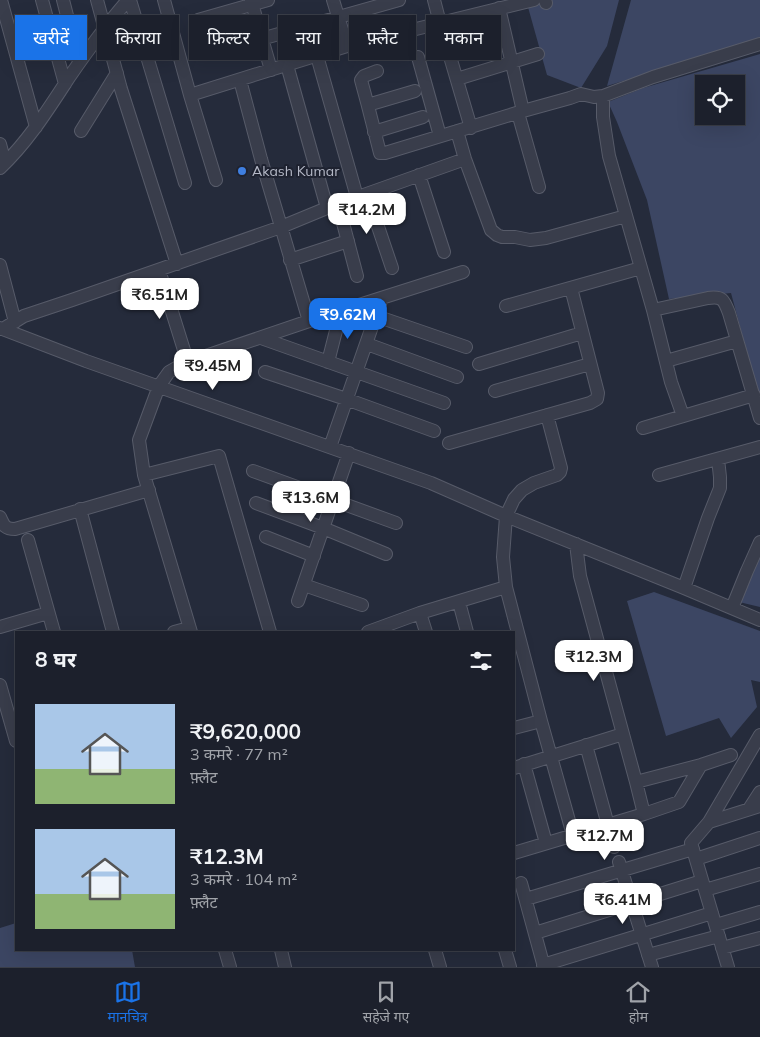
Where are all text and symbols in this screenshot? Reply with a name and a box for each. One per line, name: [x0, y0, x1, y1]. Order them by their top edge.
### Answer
chip: खरीदें: [15, 15, 87, 60]
chip: किराया: [97, 15, 179, 60]
chip: फ़िल्टर: [189, 15, 268, 60]
chip: नया: [278, 15, 339, 60]
chip: फ़्लैट: [349, 15, 416, 60]
chip: मकान: [426, 15, 501, 60]
map controls: [695, 75, 745, 125]
button: locate: [695, 75, 745, 125]
place label: Akash Kumar: [252, 162, 340, 180]
marker: Akash Kumar: [236, 165, 248, 177]
pin: ₹14.2M: [326, 192, 408, 235]
text: ₹14.2M: [339, 199, 395, 219]
pin: ₹6.51M: [119, 278, 201, 320]
text: ₹6.51M: [132, 284, 188, 304]
pin: ₹9.62M: [307, 298, 389, 340]
text: ₹9.62M: [320, 304, 376, 324]
pin: ₹9.45M: [172, 348, 254, 391]
text: ₹9.45M: [185, 355, 241, 375]
pin: ₹13.6M: [270, 480, 352, 523]
text: ₹13.6M: [283, 487, 339, 507]
pin: ₹12.3M: [553, 640, 635, 682]
text: 8 घर: [35, 646, 76, 672]
text: ₹12.3M: [566, 646, 622, 666]
icon: filters: [467, 647, 495, 675]
text: ₹9,620,000: [190, 718, 301, 744]
icon: home: [75, 724, 135, 784]
text: 3 कमरे · 77 m²: [190, 744, 288, 764]
text: फ़्लैट: [190, 767, 218, 787]
pin: ₹12.7M: [564, 818, 646, 861]
text: ₹12.7M: [577, 825, 633, 845]
text: ₹12.3M: [190, 843, 264, 869]
icon: home: [75, 849, 135, 909]
text: 3 कमरे · 104 m²: [190, 869, 297, 889]
pin: ₹6.41M: [582, 882, 664, 925]
text: ₹6.41M: [595, 889, 651, 909]
text: फ़्लैट: [190, 892, 218, 912]
tab: मानचित्र: [108, 978, 148, 1028]
tab: सहेजे गए: [363, 978, 409, 1028]
tab: होम: [624, 978, 652, 1028]

